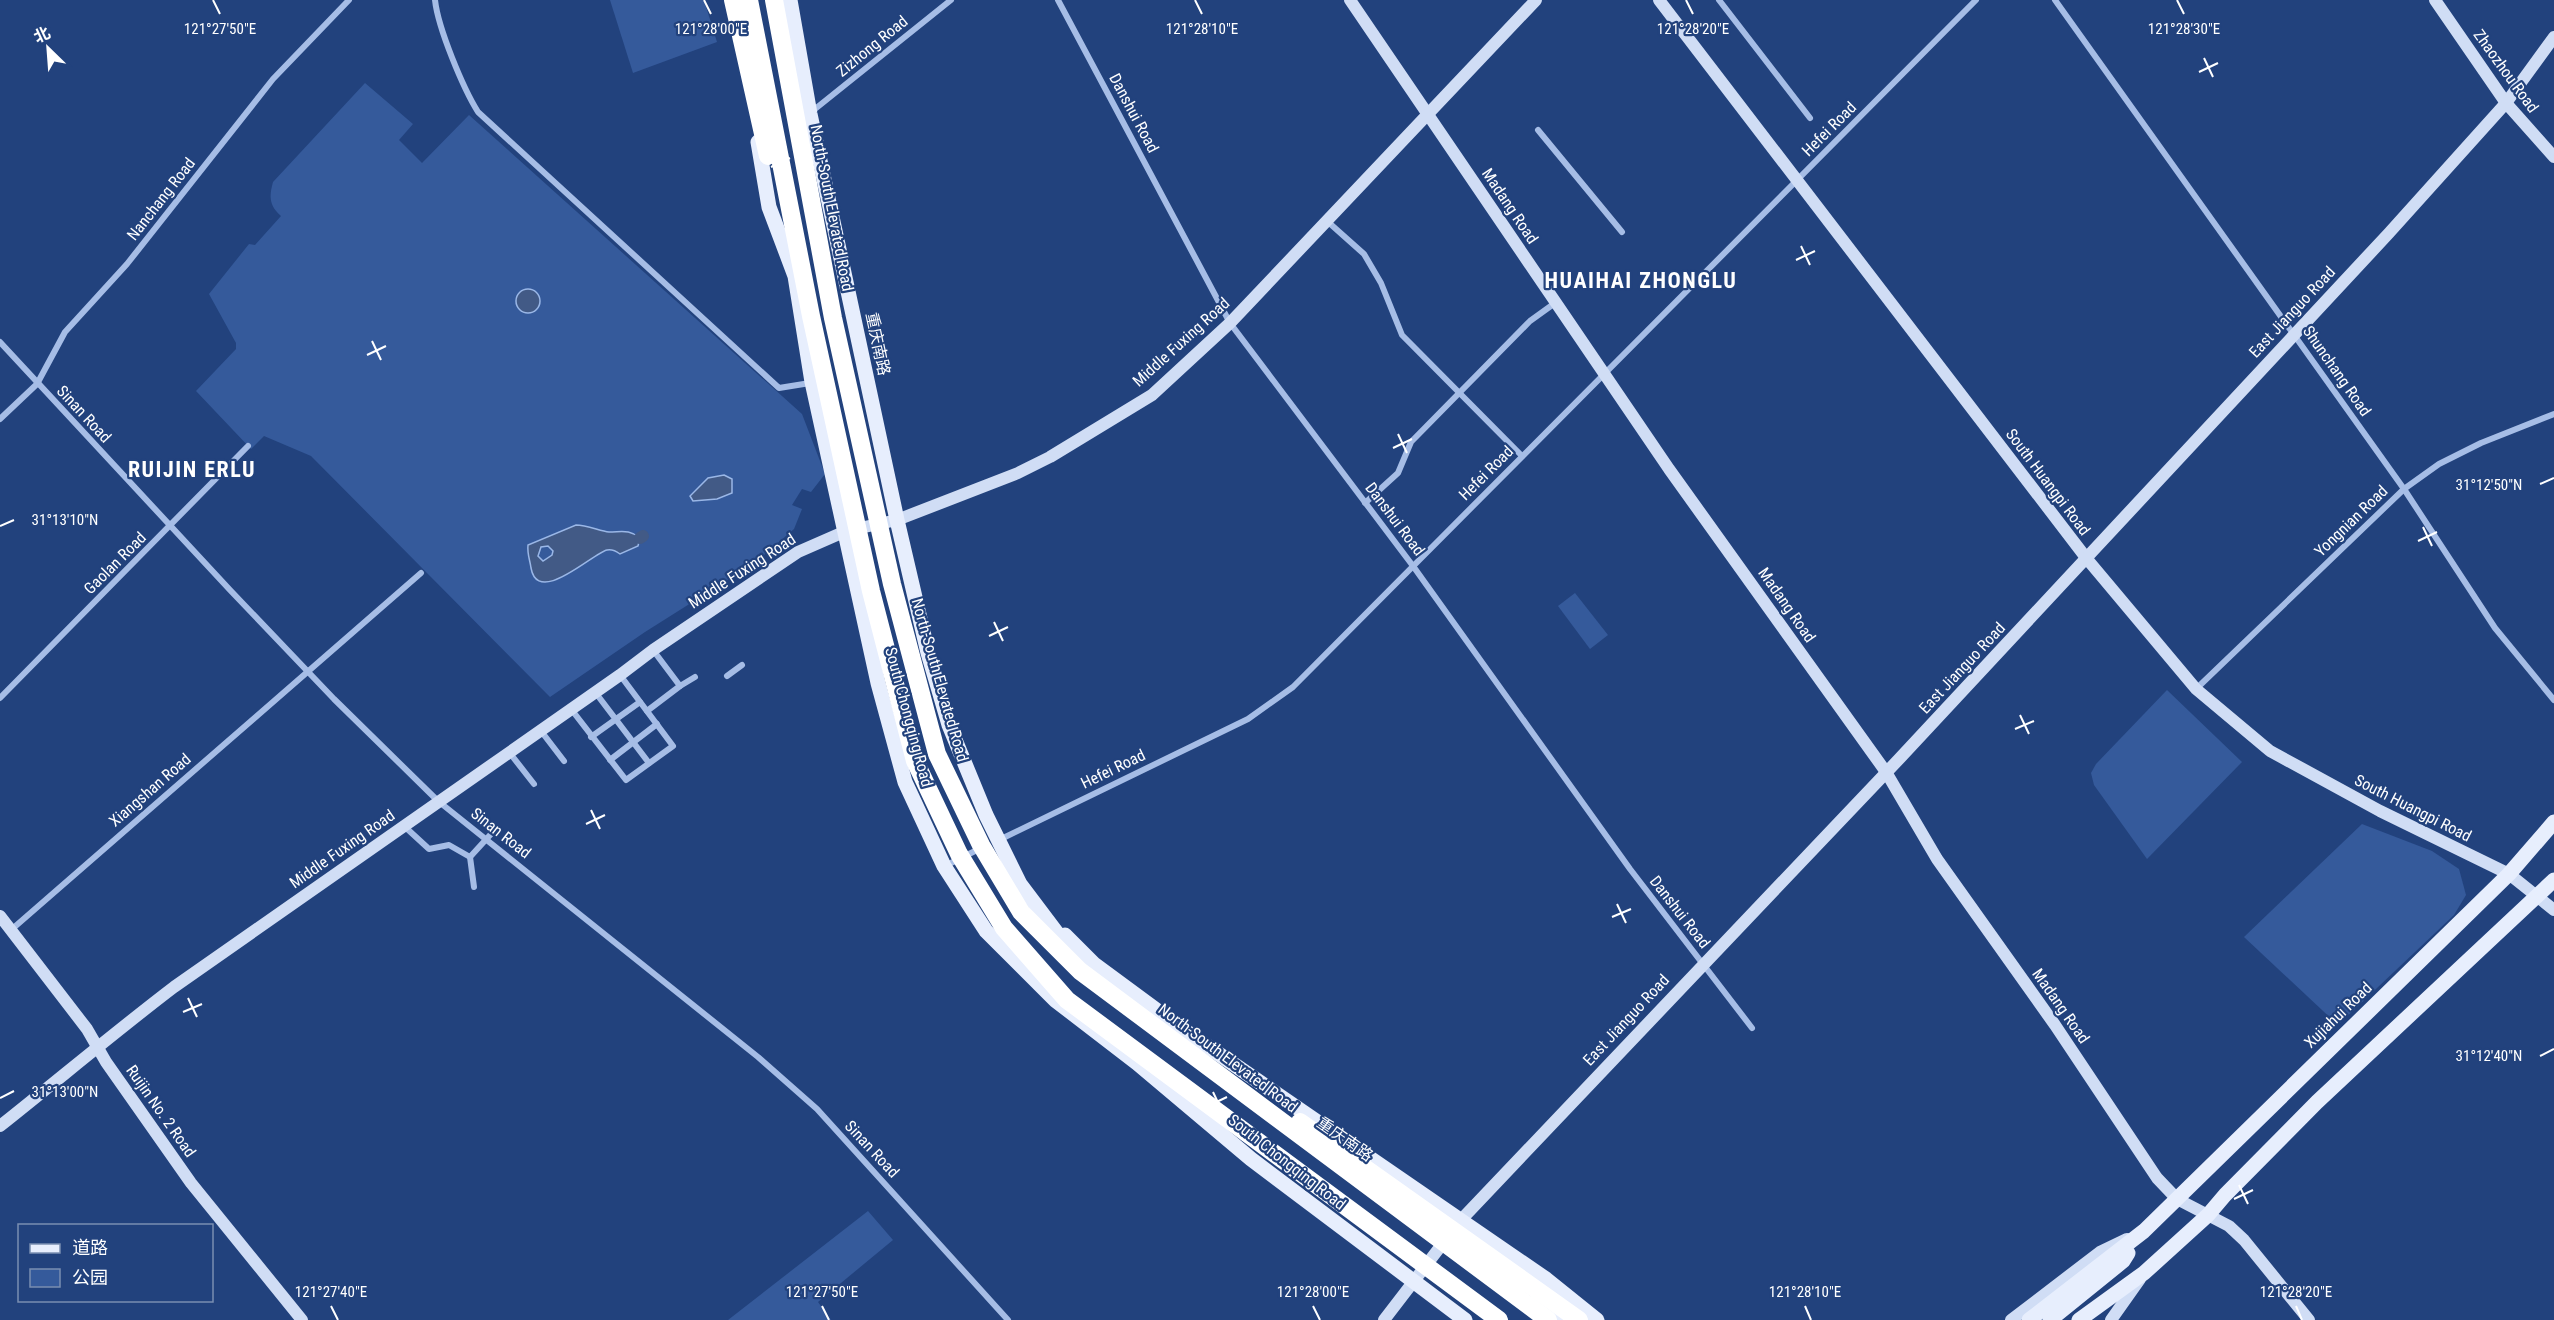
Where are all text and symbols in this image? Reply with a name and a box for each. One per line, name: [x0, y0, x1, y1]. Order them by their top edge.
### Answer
street label: Zizhong Road: [833, 11, 911, 81]
north arrow: [18, 18, 78, 78]
text: 121°27'50"E: [184, 20, 256, 38]
text: 121°28'00"E: [675, 20, 747, 38]
text: 121°28'10"E: [1166, 20, 1238, 38]
text: 121°28'20"E: [1657, 20, 1729, 38]
text: 121°28'30"E: [2148, 20, 2220, 38]
text: 北: [31, 23, 53, 47]
street label: Zhaozhou Road: [2470, 26, 2542, 116]
street label: Danshui Road: [1105, 70, 1163, 156]
street label: Hefei Road: [1798, 98, 1860, 160]
street label: North-South Elevated Road: [807, 123, 857, 293]
street label: Nanchang Road: [123, 154, 199, 244]
street label: Madang Road: [1478, 165, 1542, 247]
street label: East Jianguo Road: [2245, 263, 2339, 361]
district label: HUAIHAI ZHONGLU: [1545, 268, 1737, 293]
street label: Middle Fuxing Road: [1129, 293, 1233, 391]
street label: 重庆南路: [862, 311, 894, 377]
street label: Shunchang Road: [2299, 322, 2375, 420]
street label: Sinan Road: [53, 382, 115, 446]
street label: South Huangpi Road: [2002, 425, 2094, 539]
street label: Hefei Road: [1455, 442, 1517, 504]
district label: RUIJIN ERLU: [128, 457, 256, 482]
text: 31°12'50"N: [2456, 476, 2522, 494]
street label: Danshui Road: [1361, 479, 1429, 559]
street label: Yongnian Road: [2311, 481, 2391, 561]
text: 31°13'10"N: [32, 511, 98, 529]
street label: Gaolan Road: [80, 528, 150, 598]
street label: Middle Fuxing Road: [685, 529, 799, 613]
street label: Madang Road: [1754, 564, 1820, 646]
street label: North-South Elevated Road: [908, 596, 972, 764]
street label: East Jianguo Road: [1915, 619, 2009, 717]
street label: South Chongqing Road: [881, 645, 937, 789]
street label: Hefei Road: [1078, 745, 1148, 793]
street label: Xiangshan Road: [105, 749, 195, 831]
street label: South Huangpi Road: [2351, 770, 2475, 846]
street label: Sinan Road: [467, 804, 535, 862]
street label: Middle Fuxing Road: [286, 806, 398, 892]
street label: Danshui Road: [1646, 872, 1714, 952]
street label: Madang Road: [2028, 965, 2094, 1047]
street label: East Jianguo Road: [1579, 971, 1673, 1069]
street label: Xujiahui Road: [2300, 978, 2376, 1052]
street label: North-South Elevated Road: [1155, 999, 1301, 1117]
text: 31°12'40"N: [2456, 1047, 2522, 1065]
street label: Ruijin No. 2 Road: [122, 1061, 200, 1161]
text: 31°13'00"N: [32, 1083, 98, 1101]
street label: South Chongqing Road: [1225, 1110, 1349, 1214]
street label: 重庆南路: [1313, 1113, 1377, 1165]
street label: Sinan Road: [841, 1117, 903, 1181]
legend: [18, 1224, 213, 1302]
text: 道路: [72, 1237, 108, 1258]
text: 公园: [72, 1267, 108, 1288]
text: 121°27'40"E: [295, 1283, 367, 1301]
text: 121°27'50"E: [786, 1283, 858, 1301]
text: 121°28'00"E: [1277, 1283, 1349, 1301]
text: 121°28'10"E: [1769, 1283, 1841, 1301]
text: 121°28'20"E: [2260, 1283, 2332, 1301]

